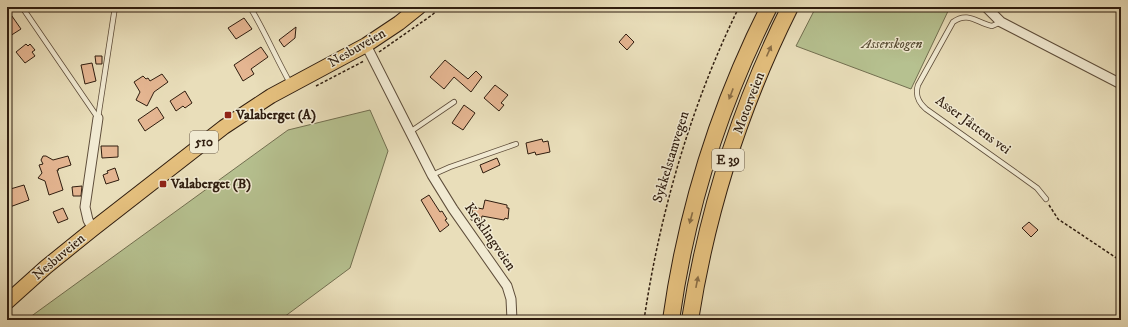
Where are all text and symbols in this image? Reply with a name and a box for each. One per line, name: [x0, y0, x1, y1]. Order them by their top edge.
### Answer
street label: Nesbuveien: [325, 24, 390, 72]
park label: Asserskogen: [860, 35, 922, 53]
one-way arrow: [766, 46, 772, 57]
street label: Motorveien: [729, 69, 769, 136]
one-way arrow: [727, 88, 733, 100]
street label: Asser Jåttens vei: [932, 92, 1015, 159]
place label: Valaberget (A): [235, 106, 316, 124]
street label: Sykkelstamvegen: [649, 108, 694, 205]
marker: Valaberget (A): [223, 110, 233, 120]
road number: 510: [190, 131, 218, 153]
road number: E 39: [712, 149, 744, 171]
place label: Valaberget (B): [170, 175, 251, 193]
marker: Valaberget (B): [158, 179, 168, 189]
street label: Kreklingveien: [460, 200, 520, 275]
one-way arrow: [688, 212, 694, 224]
street label: Nesbuveien: [29, 229, 90, 284]
one-way arrow: [694, 275, 700, 288]

